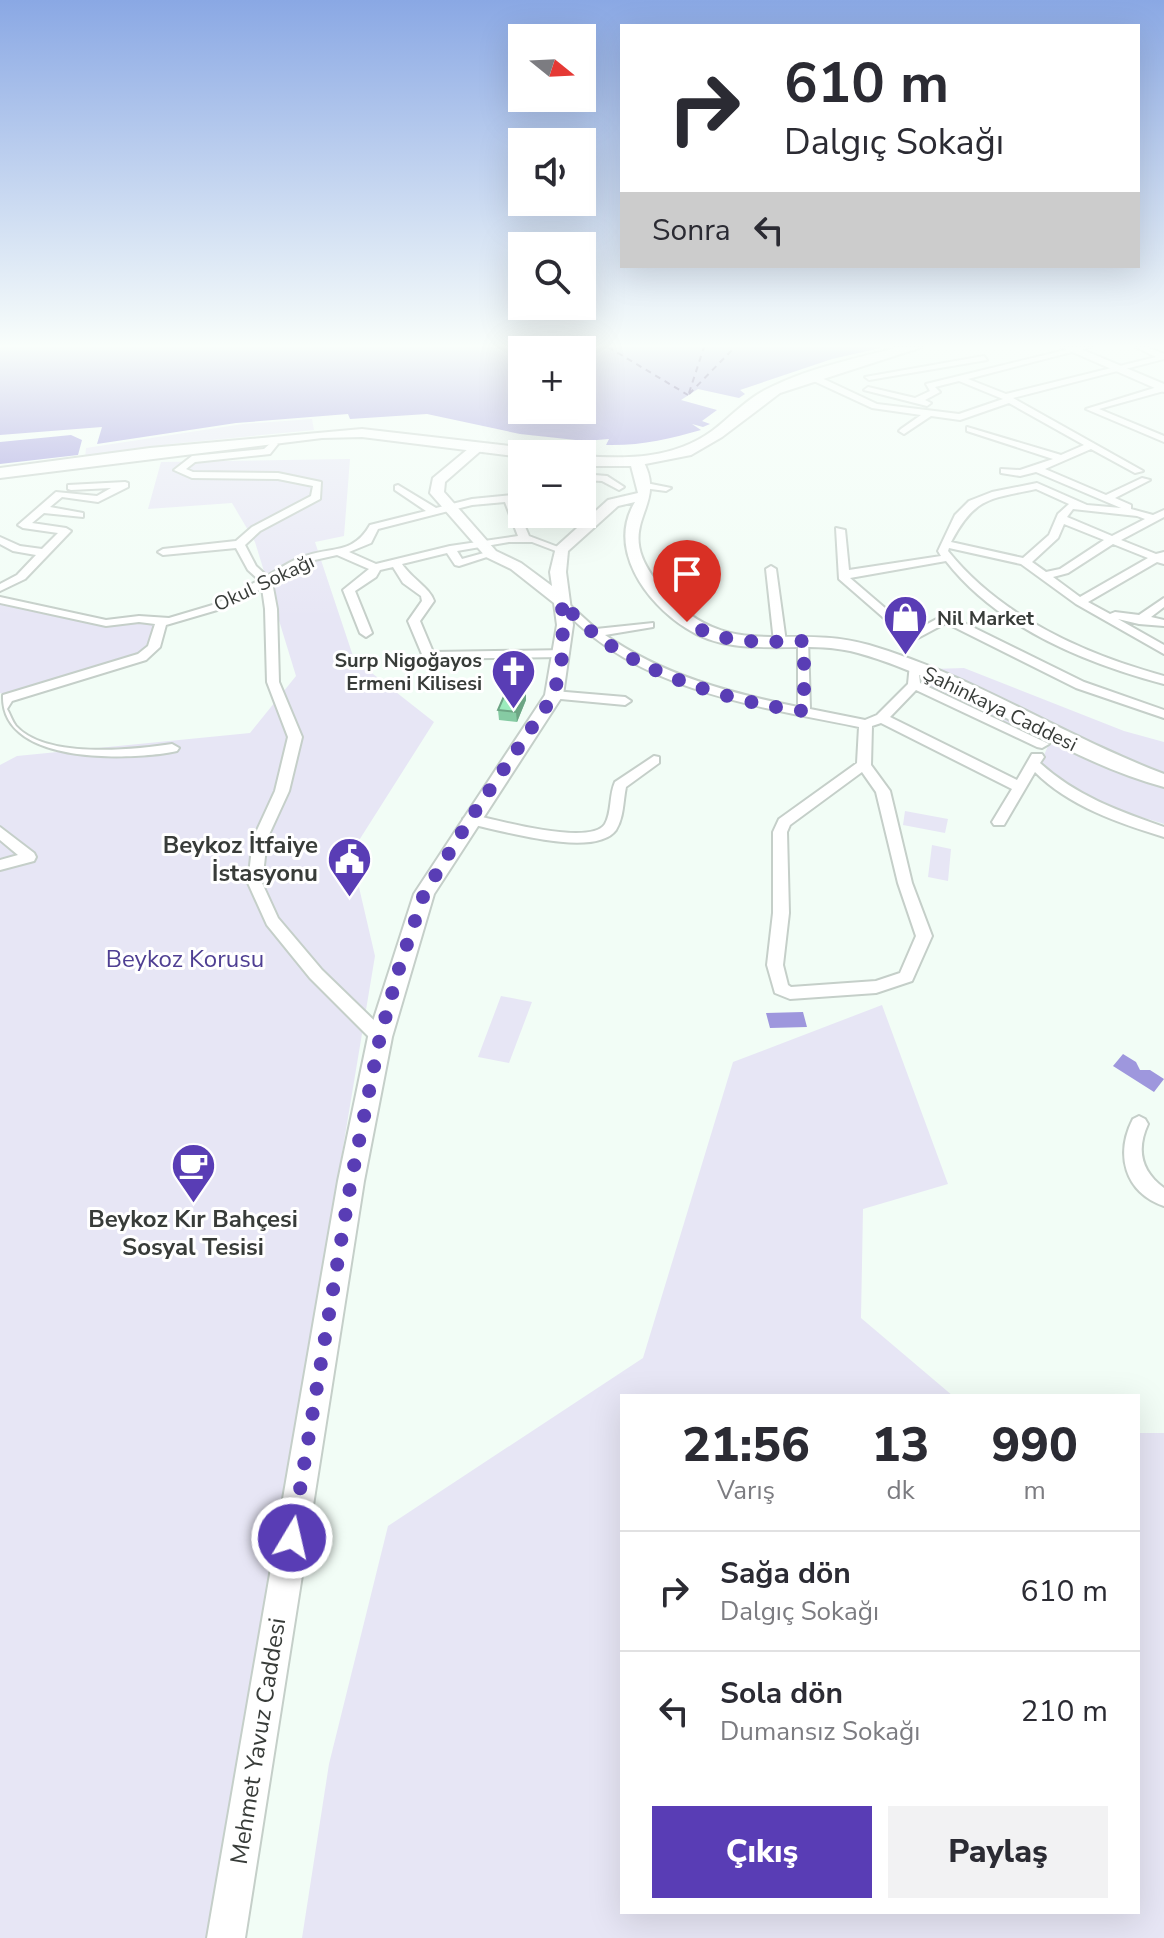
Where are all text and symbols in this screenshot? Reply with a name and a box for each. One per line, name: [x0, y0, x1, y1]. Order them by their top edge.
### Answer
north arrow: [508, 24, 596, 112]
map controls: [508, 24, 596, 528]
text: 610 m: [784, 45, 949, 122]
icon: right: [652, 56, 756, 160]
text: Dalgıç Sokağı: [784, 118, 1004, 167]
button: sound: [508, 128, 596, 216]
icon: left: [747, 208, 791, 252]
text: Sonra: [652, 210, 731, 251]
button: search: [508, 232, 596, 320]
button: +: [508, 336, 596, 424]
button: −: [508, 440, 596, 528]
pin: [653, 540, 721, 622]
street label: Okul Sokağı: [209, 548, 319, 618]
icon: arrive: [665, 552, 709, 596]
shop icon: Nil Market: [882, 594, 930, 657]
place label: Nil Market: [937, 605, 1034, 632]
place label: Surp Nigoğayos Ermeni Kilisesi: [334, 647, 482, 697]
church icon: Surp Nigoğayos Ermeni Kilisesi: [489, 647, 537, 710]
street label: Şahinkaya Caddesi: [918, 660, 1082, 758]
place label: Beykoz İtfaiye İstasyonu: [163, 829, 318, 889]
public building icon: Beykoz İtfaiye İstasyonu: [325, 835, 373, 898]
park label: Beykoz Korusu: [106, 943, 264, 975]
cafe icon: Beykoz Kır Bahçesi Sosyal Tesisi: [169, 1141, 217, 1204]
place label: Beykoz Kır Bahçesi Sosyal Tesisi: [88, 1203, 298, 1263]
text: 21:56: [682, 1412, 810, 1478]
text: 13: [872, 1412, 929, 1478]
text: 990: [991, 1412, 1078, 1478]
text: Varış: [717, 1473, 775, 1508]
text: dk: [887, 1473, 915, 1508]
text: m: [1024, 1473, 1046, 1508]
position arrow: [250, 1496, 334, 1580]
text: Sağa dön: [720, 1553, 851, 1594]
icon: right: [652, 1569, 696, 1613]
text: 610 m: [1021, 1571, 1108, 1612]
text: Dalgıç Sokağı: [720, 1594, 879, 1629]
street label: Mehmet Yavuz Caddesi: [223, 1615, 293, 1867]
text: Sola dön: [720, 1673, 843, 1714]
icon: left: [652, 1689, 696, 1733]
text: 210 m: [1021, 1691, 1108, 1732]
text: Dumansız Sokağı: [720, 1714, 920, 1749]
button: Çıkış: [652, 1806, 872, 1898]
button: Paylaş: [888, 1806, 1108, 1898]

